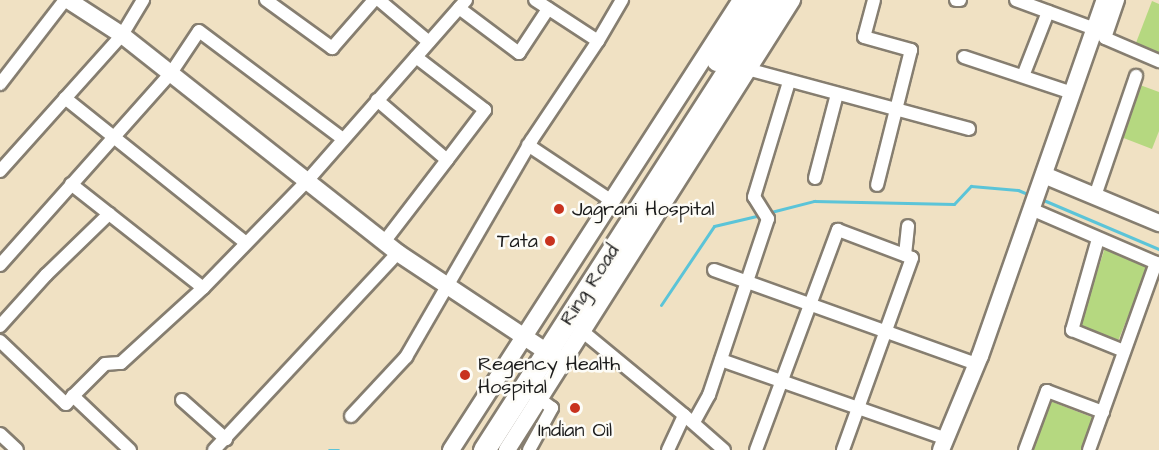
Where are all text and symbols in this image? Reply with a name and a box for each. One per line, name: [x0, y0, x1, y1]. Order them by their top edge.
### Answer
place label: Jagrani Hospital: [572, 197, 714, 221]
marker: Jagrani Hospital: [550, 200, 568, 218]
place label: Tata: [497, 229, 538, 253]
marker: Tata: [543, 234, 557, 248]
street label: Ring Road: [555, 240, 625, 330]
place label: Regency Health Hospital: [478, 352, 620, 399]
marker: Regency Health Hospital: [456, 366, 474, 384]
marker: Indian Oil: [568, 401, 582, 415]
place label: Indian Oil: [538, 418, 612, 442]

